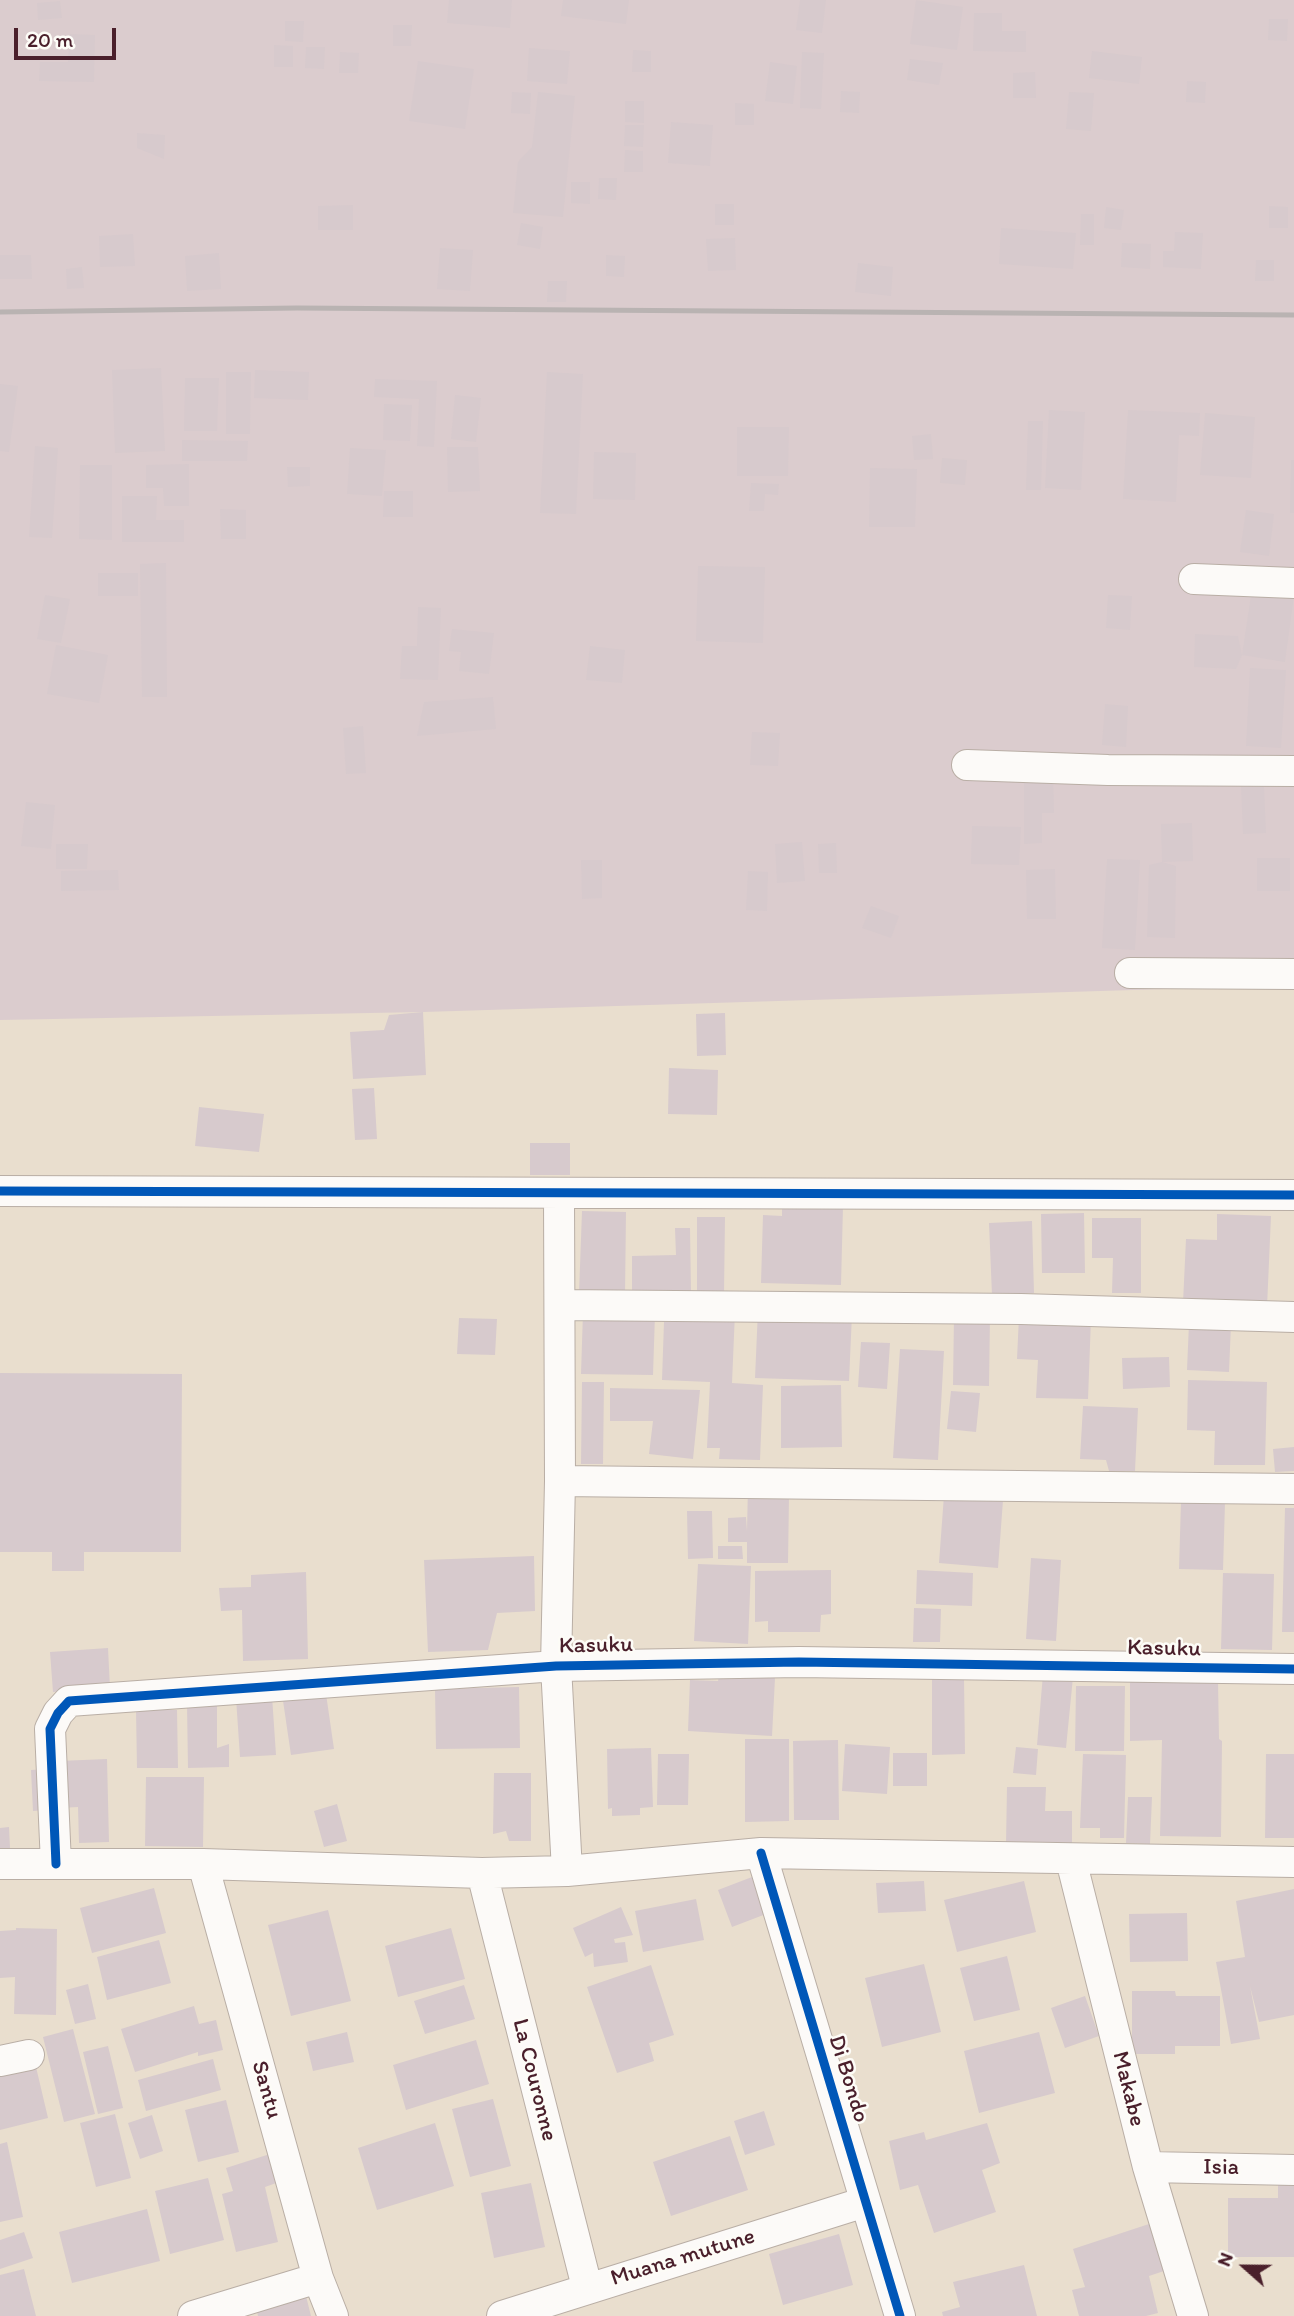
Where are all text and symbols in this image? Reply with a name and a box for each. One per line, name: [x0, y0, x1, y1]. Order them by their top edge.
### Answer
scale bar: [18, 14, 119, 58]
text: 20 m: [27, 27, 73, 52]
street label: Kasuku: [559, 1632, 633, 1660]
street label: Kasuku: [1127, 1635, 1201, 1663]
street label: La Couronne: [505, 2016, 563, 2144]
street label: Di Bondo: [822, 2032, 874, 2126]
street label: Makabe: [1105, 2049, 1151, 2129]
street label: Santu: [245, 2058, 287, 2122]
street label: Isia: [1203, 2154, 1239, 2182]
street label: Muana mutune: [607, 2223, 759, 2293]
north arrow: [1210, 2232, 1280, 2302]
text: N: [1212, 2249, 1238, 2269]

